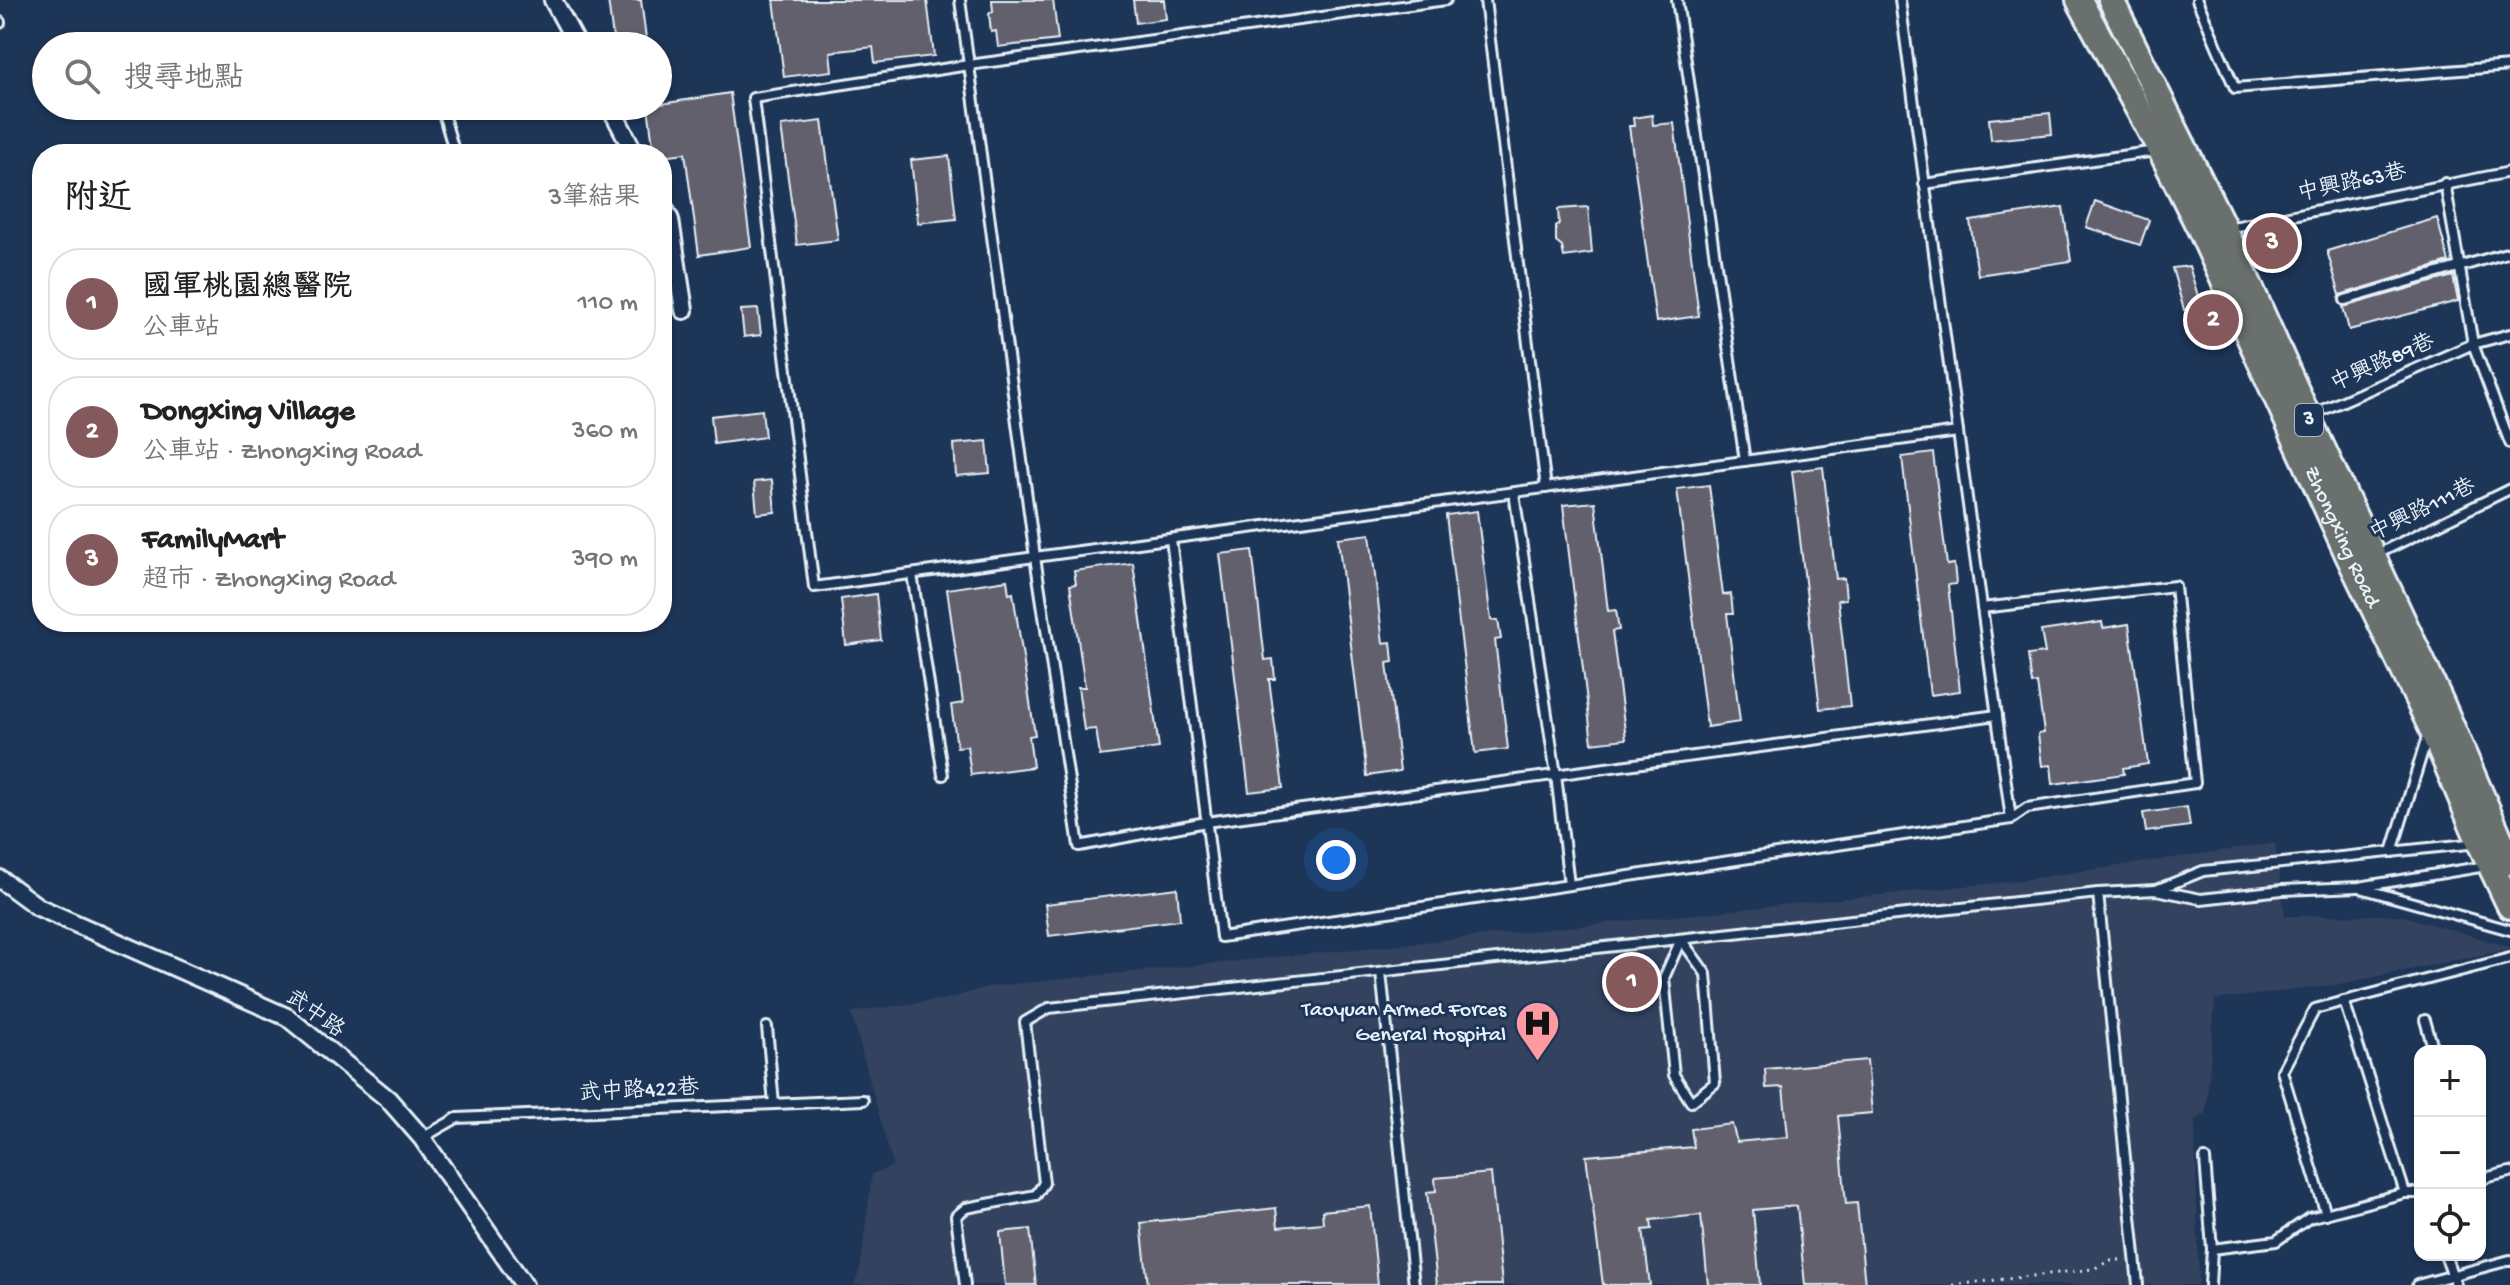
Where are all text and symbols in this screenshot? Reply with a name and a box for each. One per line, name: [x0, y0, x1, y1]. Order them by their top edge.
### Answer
search box: [32, 32, 672, 120]
icon: search: [60, 54, 104, 98]
text: 搜尋地點: [124, 63, 244, 98]
street label: 中興路63巷: [2295, 158, 2409, 208]
text: 附近: [64, 181, 132, 221]
text: 3筆結果: [549, 184, 640, 215]
pin: 3: [2246, 213, 2298, 273]
text: 國軍桃園總醫院: [142, 272, 352, 307]
text: 1: [87, 289, 97, 320]
text: 110 m: [578, 289, 638, 320]
pin: 2: [2187, 290, 2239, 350]
text: 公車站: [142, 314, 220, 345]
street label: 中興路89巷: [2326, 328, 2439, 398]
text: Dongxing Village: [142, 396, 355, 431]
road number: 3: [2295, 404, 2323, 436]
text: 2: [86, 417, 98, 448]
text: 360 m: [572, 417, 638, 448]
text: 公車站 · Zhongxing Road: [142, 438, 421, 469]
street label: Zhongxing Road: [2297, 463, 2386, 614]
street label: 中興路111巷: [2365, 472, 2480, 548]
text: FamilyMart: [142, 524, 284, 559]
text: 3: [85, 545, 99, 576]
text: 390 m: [572, 545, 638, 576]
text: 超市 · Zhongxing Road: [142, 566, 395, 597]
your location: [1316, 840, 1356, 880]
pin: 1: [1606, 952, 1658, 1012]
street label: 武中路: [280, 984, 350, 1045]
place label: Taoyuan Armed Forces General Hospital: [1300, 998, 1507, 1049]
hospital icon: Taoyuan Armed Forces General Hospital: [1513, 1000, 1561, 1063]
map controls: [2414, 1045, 2486, 1261]
button: +: [2414, 1045, 2486, 1117]
street label: 武中路422巷: [578, 1074, 700, 1108]
button: −: [2414, 1117, 2486, 1189]
button: locate: [2414, 1189, 2486, 1261]

